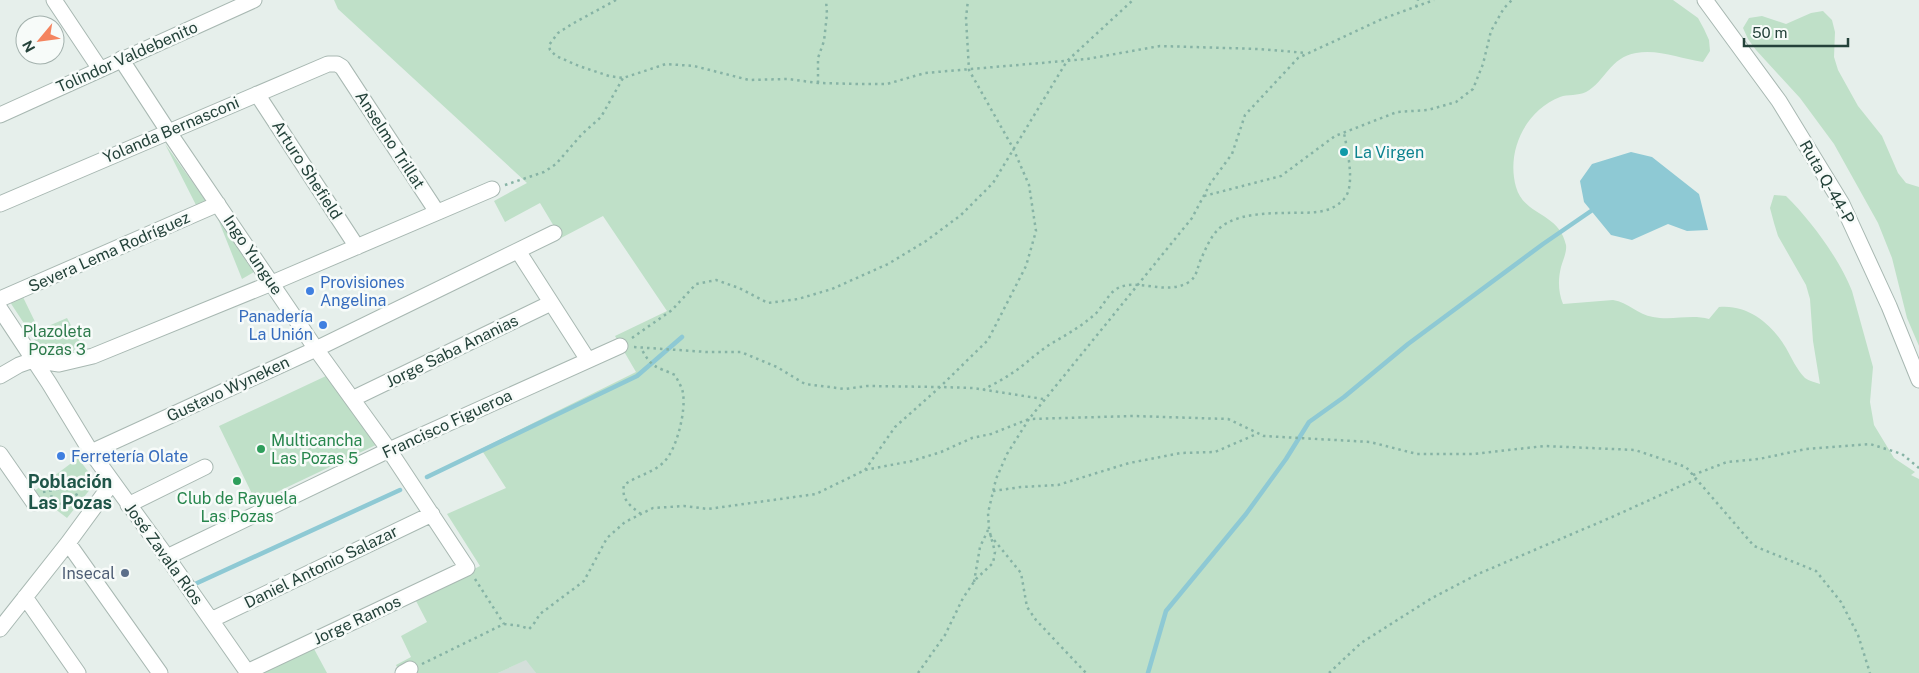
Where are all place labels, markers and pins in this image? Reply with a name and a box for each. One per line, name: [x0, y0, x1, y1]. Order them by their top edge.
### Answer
place label: La Virgen: [1354, 143, 1424, 162]
marker: La Virgen: [1338, 146, 1350, 158]
place label: Provisiones Angelina: [320, 273, 405, 310]
marker: Provisiones Angelina: [304, 285, 316, 297]
place label: Panadería La Unión: [238, 307, 313, 344]
marker: Panadería La Unión: [317, 319, 329, 331]
place label: Multicancha Las Pozas 5: [271, 431, 362, 468]
marker: Multicancha Las Pozas 5: [255, 443, 267, 455]
place label: Ferretería Olate: [71, 447, 188, 466]
marker: Ferretería Olate: [55, 450, 67, 462]
marker: Club de Rayuela Las Pozas: [231, 475, 243, 487]
place label: Club de Rayuela Las Pozas: [177, 489, 297, 526]
place label: Insecal: [62, 564, 115, 583]
marker: Insecal: [119, 567, 131, 579]

